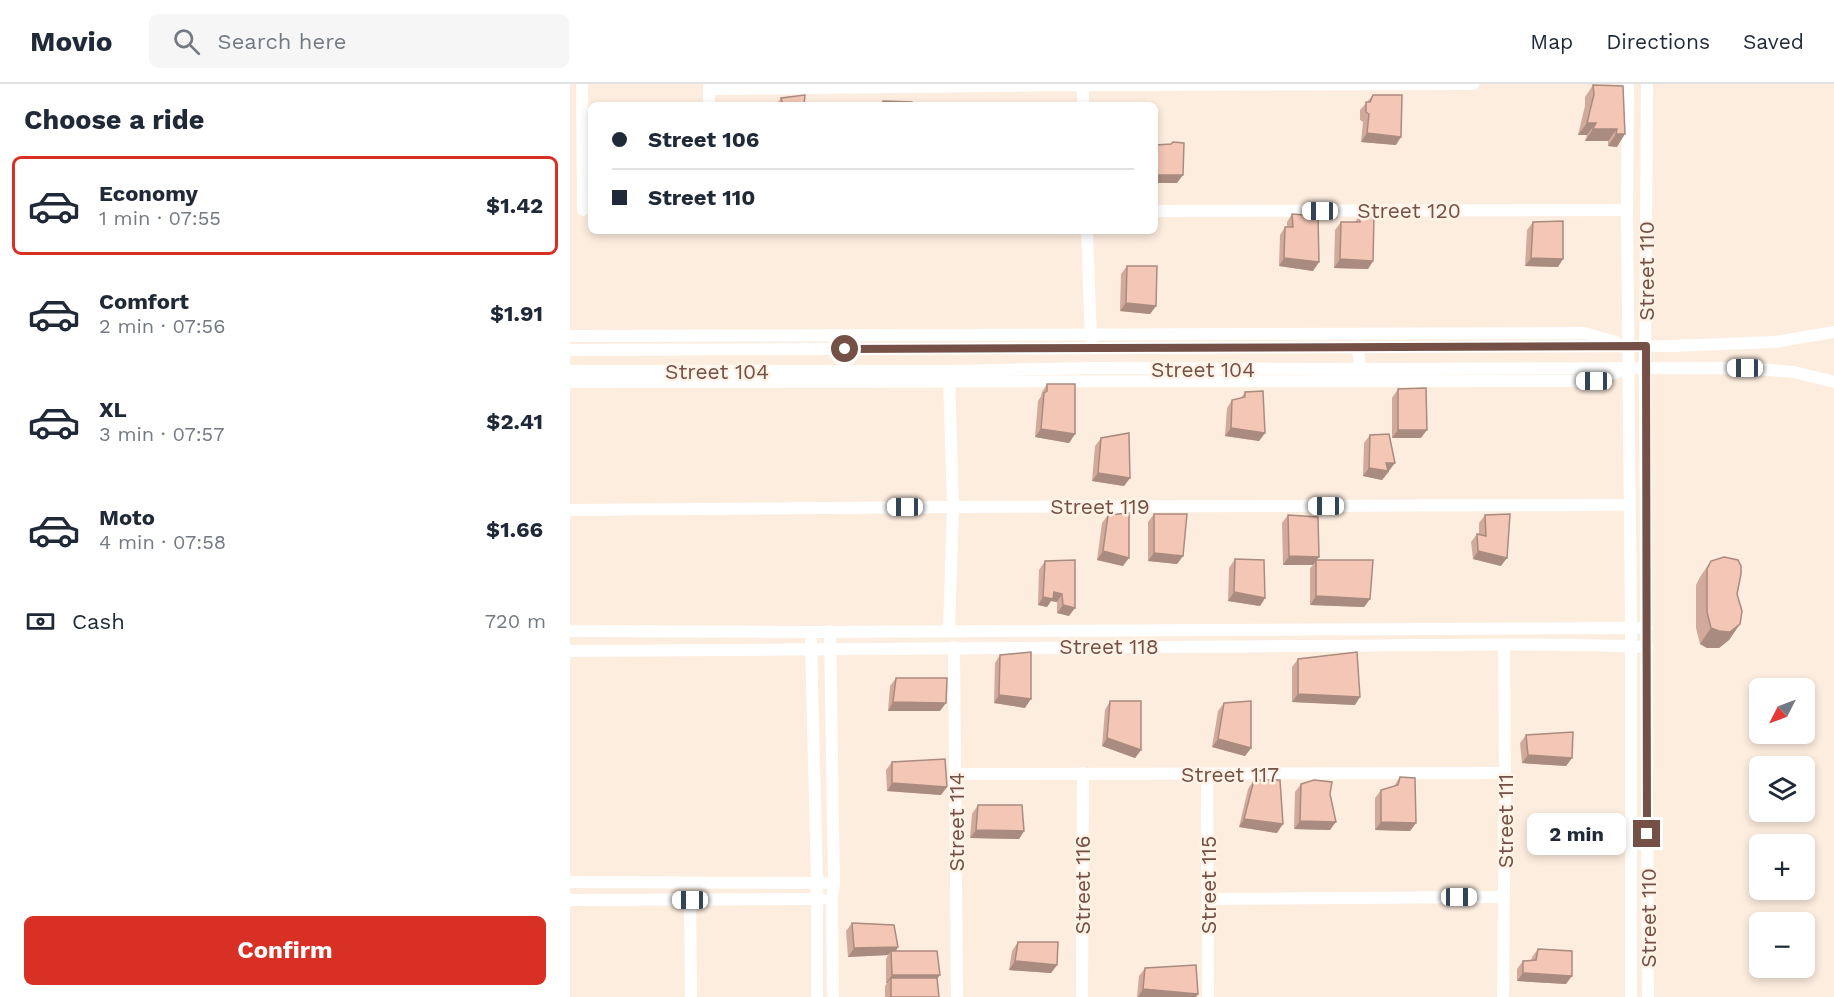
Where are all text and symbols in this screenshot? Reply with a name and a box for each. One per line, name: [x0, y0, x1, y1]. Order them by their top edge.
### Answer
search box: [149, 14, 569, 68]
text: Movio: [30, 25, 113, 58]
icon: search: [170, 25, 203, 58]
text: Search here: [218, 29, 347, 54]
text: Map: [1530, 29, 1573, 54]
text: Directions: [1606, 29, 1710, 54]
text: Saved: [1743, 29, 1804, 54]
text: Choose a ride: [24, 104, 204, 136]
text: Street 106: [648, 127, 759, 152]
icon: car: [27, 179, 81, 233]
text: Economy: [99, 181, 198, 206]
text: Street 110: [648, 185, 755, 210]
text: $1.42: [486, 193, 543, 218]
street label: Street 120: [1357, 198, 1461, 223]
car: [1302, 202, 1338, 220]
text: 1 min · 07:55: [99, 206, 221, 230]
street label: Street 110: [1634, 221, 1659, 321]
icon: car: [27, 287, 81, 341]
text: Comfort: [99, 289, 189, 314]
text: $1.91: [490, 301, 543, 326]
text: 2 min · 07:56: [99, 314, 225, 338]
route start: [831, 335, 858, 362]
street label: Street 104: [1151, 357, 1255, 382]
street label: Street 104: [665, 359, 769, 384]
car: [1727, 359, 1763, 377]
car: [1576, 372, 1612, 390]
icon: car: [27, 395, 81, 449]
text: XL: [99, 397, 127, 422]
text: $2.41: [486, 409, 543, 434]
text: 3 min · 07:57: [99, 422, 224, 446]
street label: Street 119: [1050, 494, 1150, 519]
car: [1308, 497, 1344, 515]
car: [887, 498, 923, 516]
icon: car: [27, 503, 81, 557]
text: Moto: [99, 505, 155, 530]
text: $1.66: [486, 517, 543, 542]
text: 4 min · 07:58: [99, 530, 226, 554]
icon: cash: [24, 605, 57, 638]
text: Cash: [72, 609, 125, 634]
text: 720 m: [485, 609, 546, 633]
street label: Street 118: [1059, 634, 1159, 659]
north arrow: [1749, 678, 1815, 744]
map controls: [1749, 678, 1815, 978]
button: layers: [1749, 756, 1815, 822]
street label: Street 117: [1181, 762, 1279, 787]
street label: Street 114: [944, 772, 969, 872]
street label: Street 111: [1493, 774, 1518, 868]
callout: 2 min: [1527, 813, 1626, 855]
route end: [1633, 820, 1660, 847]
text: 2 min: [1549, 822, 1604, 846]
button: +: [1749, 834, 1815, 900]
street label: Street 116: [1070, 835, 1095, 935]
street label: Street 115: [1196, 836, 1221, 934]
street label: Street 110: [1636, 868, 1661, 968]
car: [1441, 888, 1477, 906]
car: [672, 891, 708, 909]
button: −: [1749, 912, 1815, 978]
button: Confirm: [24, 916, 546, 985]

